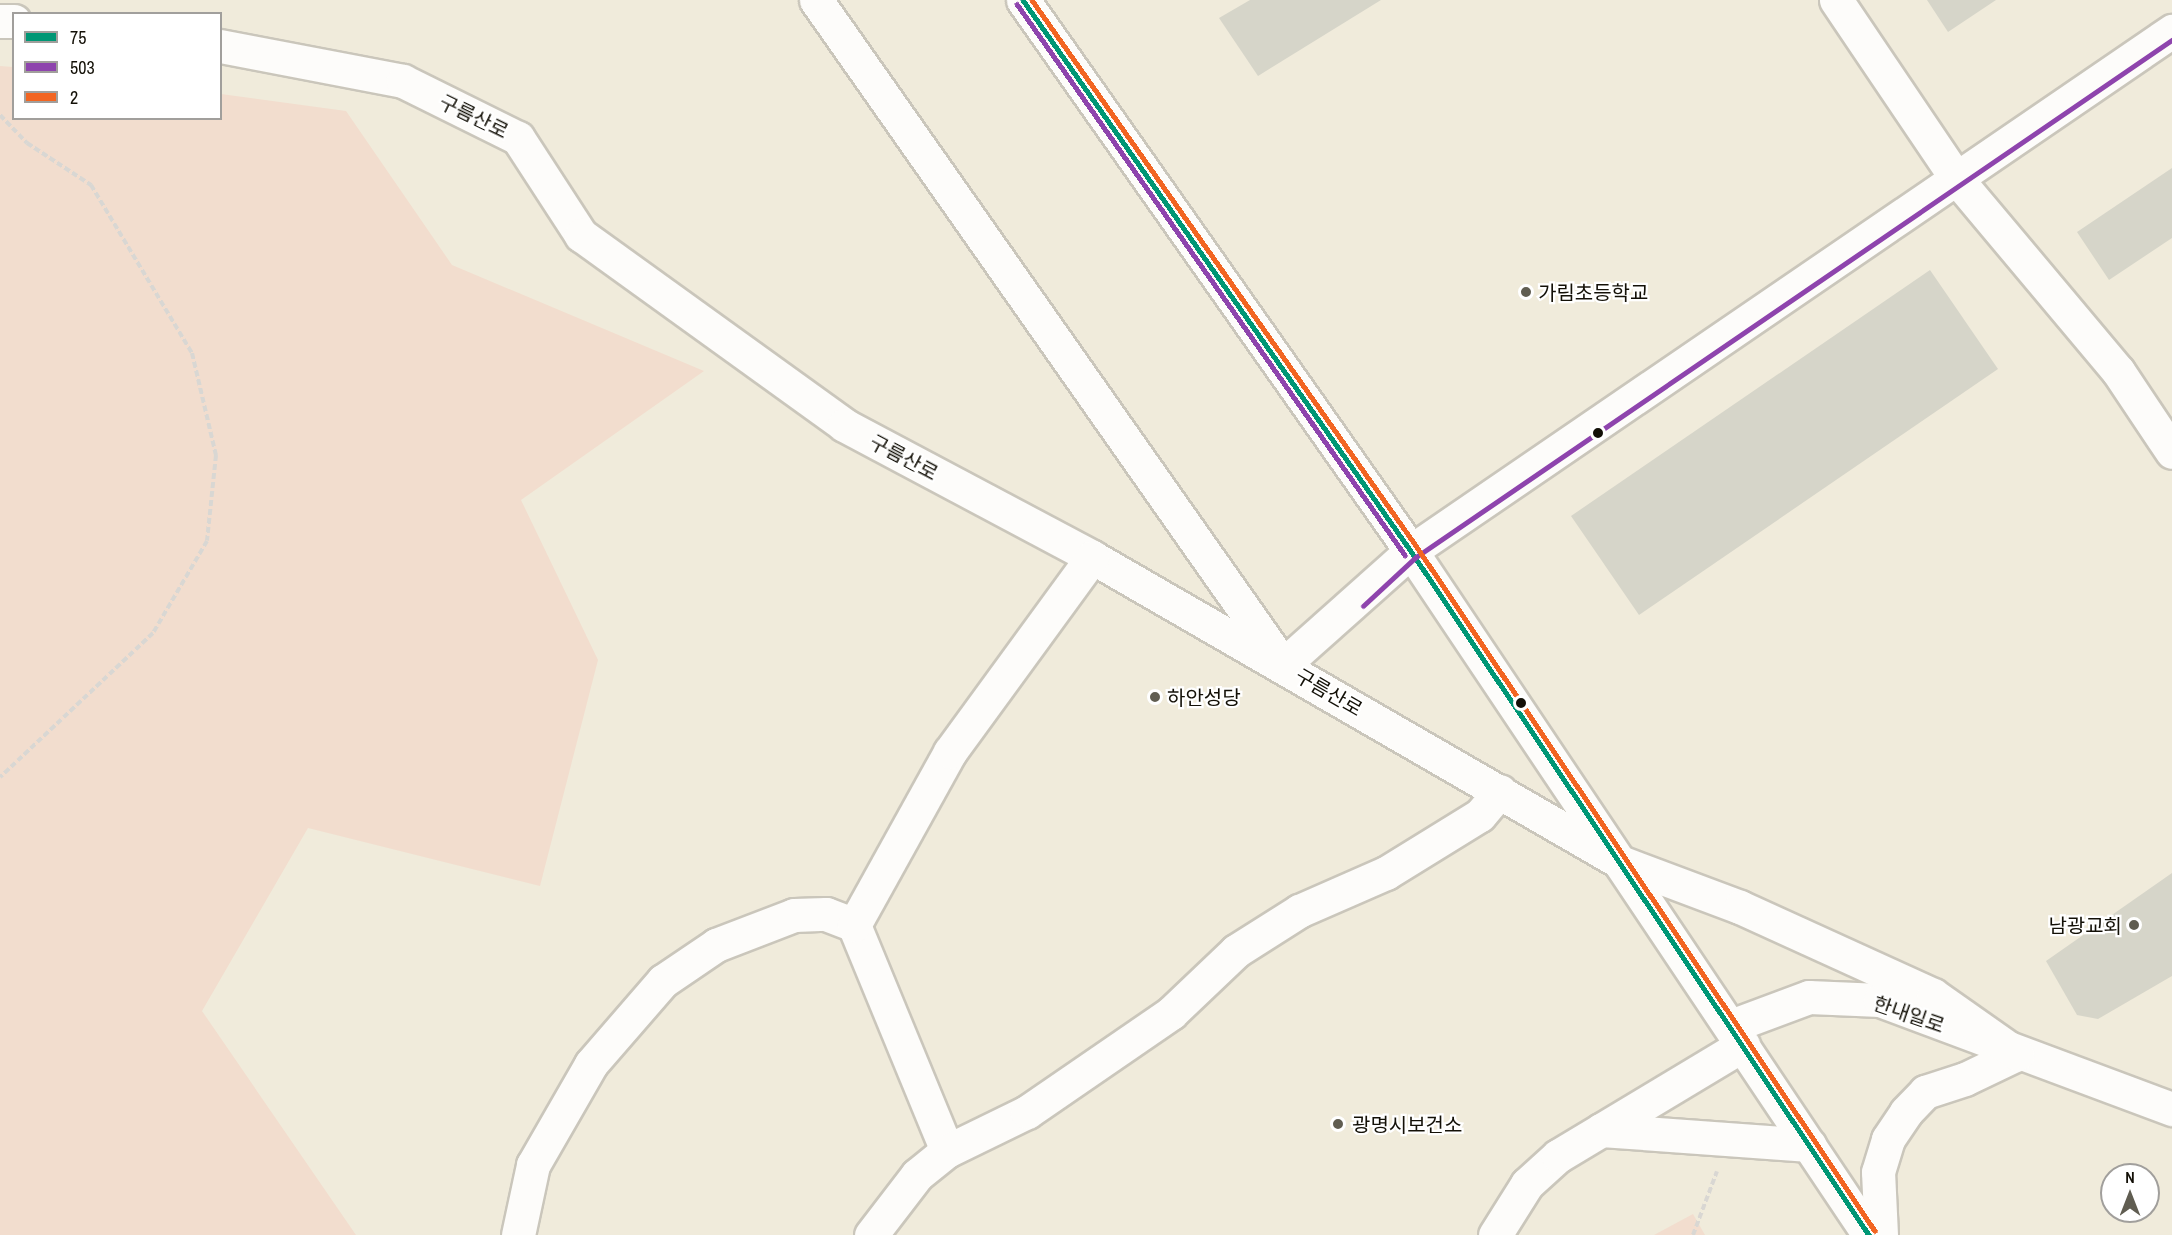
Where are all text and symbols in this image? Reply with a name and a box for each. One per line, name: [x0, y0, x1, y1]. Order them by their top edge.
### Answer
legend: [12, 12, 222, 120]
text: 75: [70, 25, 86, 50]
text: 503: [70, 55, 95, 80]
text: 2: [70, 85, 78, 110]
street label: 구름산로: [436, 89, 512, 143]
place label: 가림초등학교: [1538, 280, 1648, 304]
marker: 가림초등학교: [1519, 285, 1533, 299]
unlabelled marker: [1592, 427, 1604, 439]
street label: 구름산로: [866, 429, 942, 485]
street label: 구름산로: [1291, 663, 1367, 721]
place label: 하안성당: [1167, 685, 1241, 709]
marker: 하안성당: [1148, 690, 1162, 704]
unlabelled marker: [1515, 697, 1527, 709]
place label: 남광교회: [2048, 913, 2122, 937]
marker: 남광교회: [2127, 918, 2141, 932]
street label: 한내일로: [1870, 991, 1948, 1037]
place label: 광명시보건소: [1352, 1112, 1462, 1136]
marker: 광명시보건소: [1329, 1115, 1347, 1133]
north arrow: [2100, 1163, 2160, 1223]
text: N: [2125, 1166, 2135, 1188]

